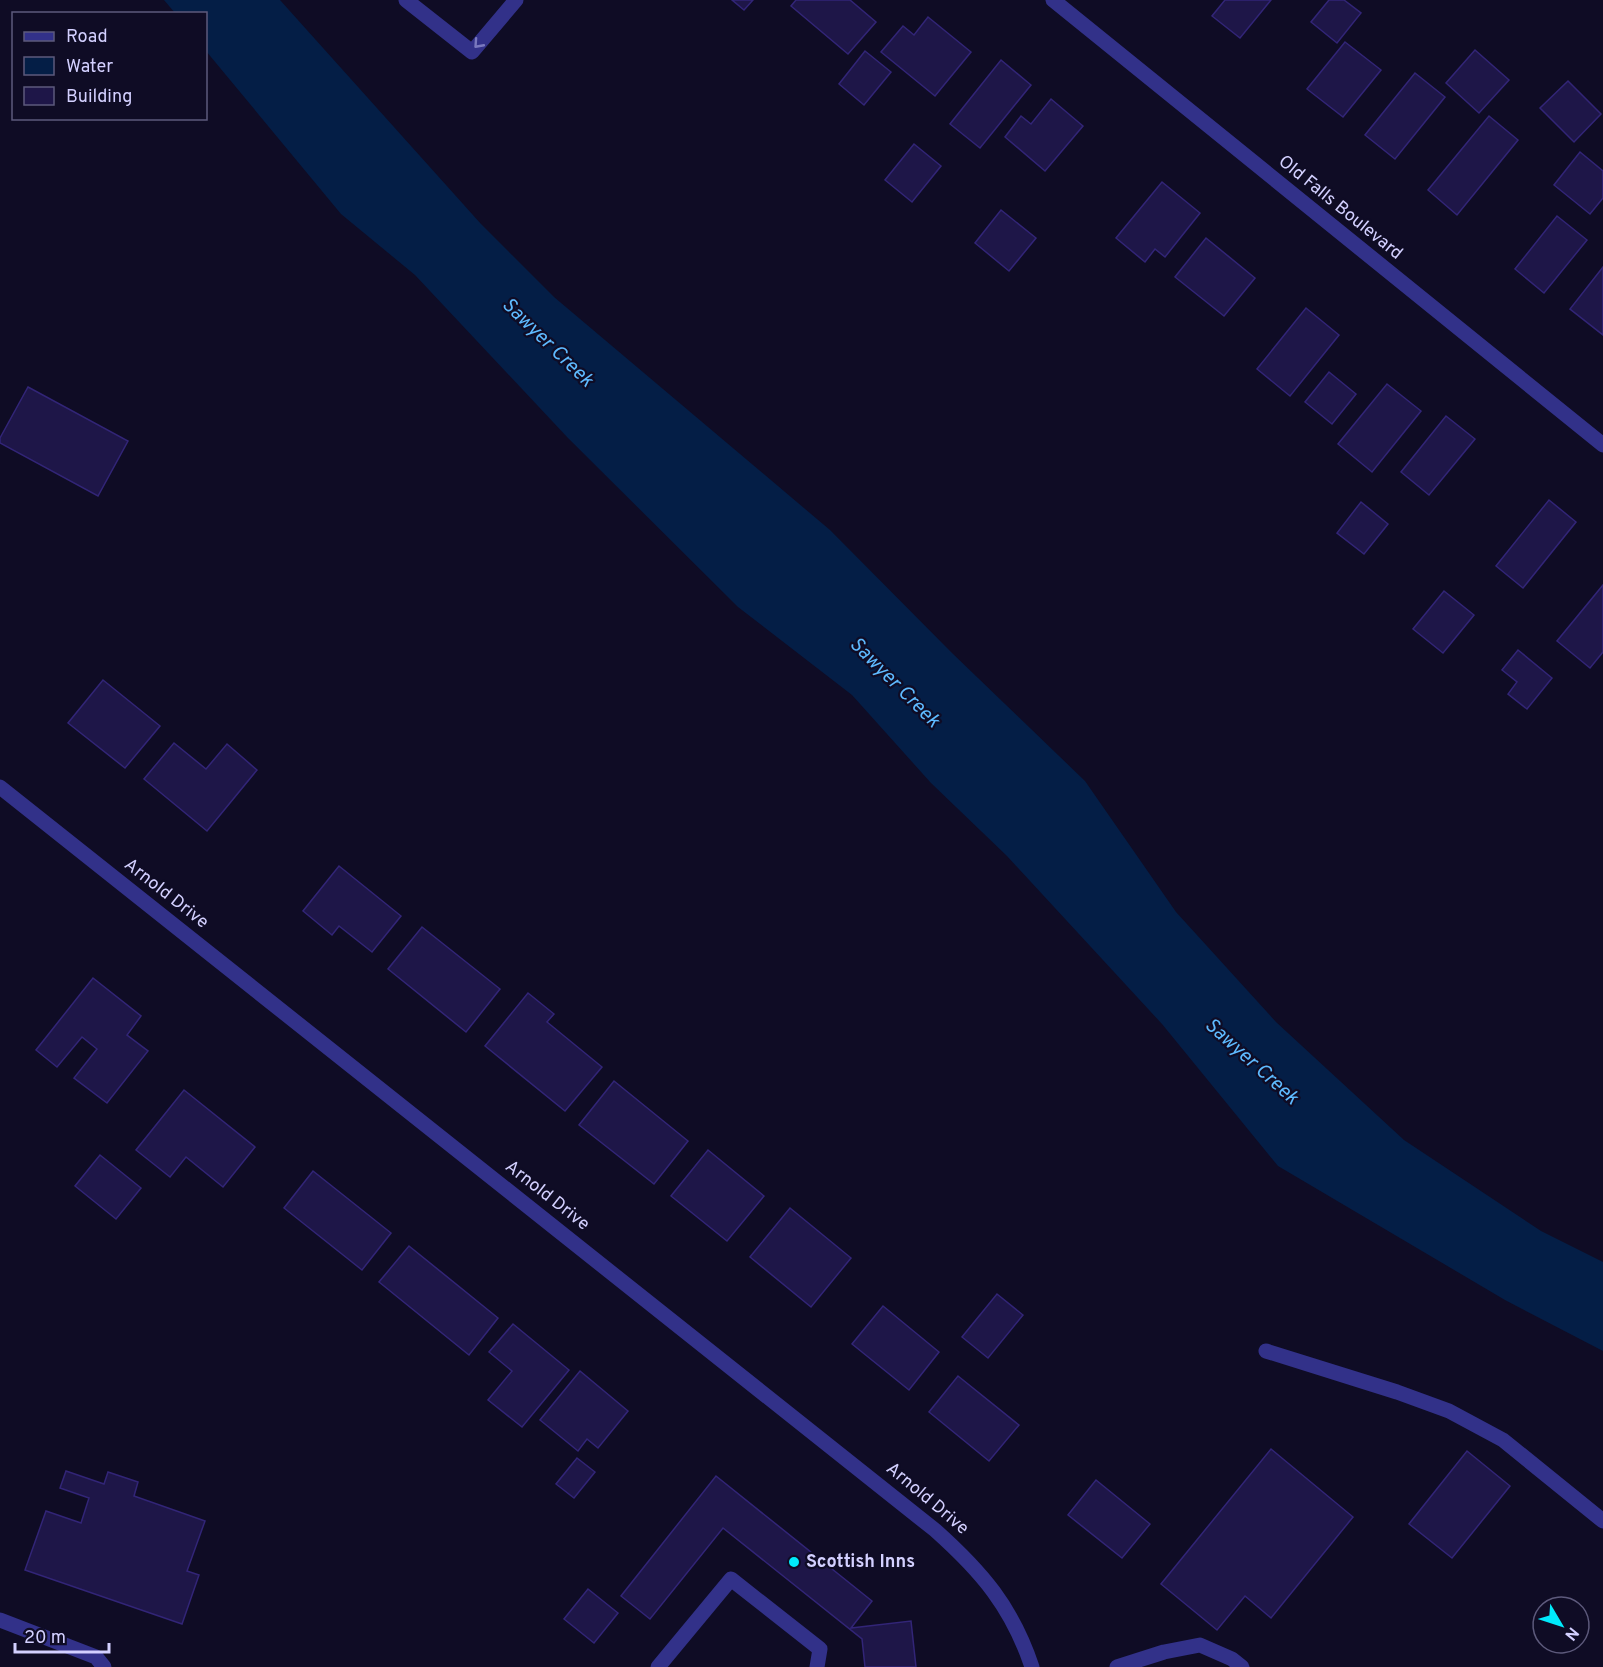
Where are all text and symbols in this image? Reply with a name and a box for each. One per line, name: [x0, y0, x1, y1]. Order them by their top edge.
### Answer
legend: [12, 12, 207, 120]
text: Road: [66, 26, 108, 49]
one-way arrow: [474, 38, 485, 48]
text: Water: [66, 56, 113, 79]
text: Building: [66, 86, 132, 109]
street label: Old Falls Boulevard: [1273, 151, 1407, 265]
water label: Sawyer Creek: [495, 293, 599, 394]
water label: Sawyer Creek: [843, 632, 946, 735]
street label: Arnold Drive: [119, 854, 213, 934]
water label: Sawyer Creek: [1198, 1013, 1304, 1112]
street label: Arnold Drive: [500, 1156, 594, 1236]
street label: Arnold Drive: [881, 1458, 973, 1540]
place label: Scottish Inns: [806, 1551, 915, 1574]
marker: Scottish Inns: [787, 1555, 801, 1569]
north arrow: [1531, 1595, 1591, 1655]
scale bar: [15, 1616, 110, 1654]
text: N: [1560, 1622, 1582, 1644]
text: 20 m: [24, 1627, 66, 1650]

